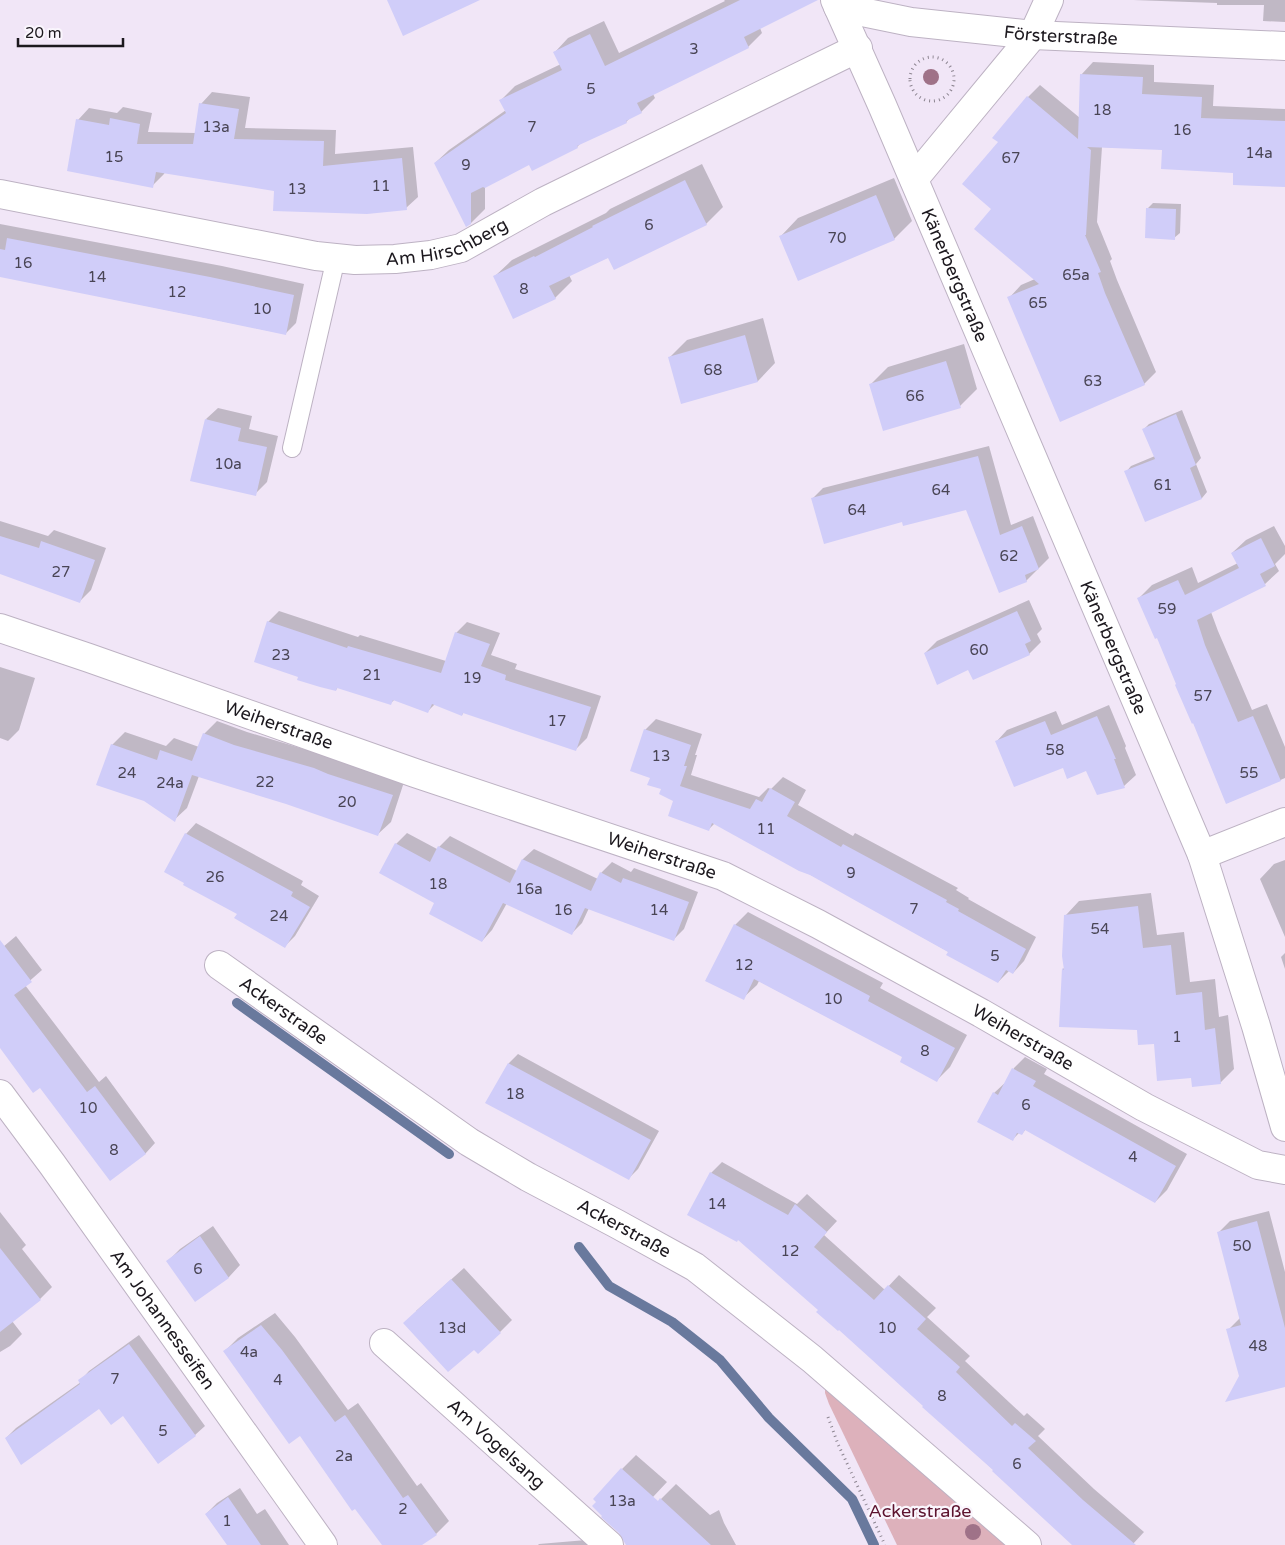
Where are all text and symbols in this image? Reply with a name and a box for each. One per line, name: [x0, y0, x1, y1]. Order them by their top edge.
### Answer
scale bar: [18, 15, 122, 47]
street label: Försterstraße: [1003, 21, 1118, 50]
text: 20 m: [25, 24, 62, 42]
house number: 3: [689, 40, 699, 58]
house number: 5: [586, 80, 596, 98]
house number: 18: [1093, 101, 1111, 119]
house number: 13a: [202, 118, 230, 136]
house number: 7: [527, 118, 537, 136]
house number: 16: [1173, 121, 1191, 139]
house number: 14a: [1245, 144, 1273, 162]
house number: 15: [105, 148, 123, 166]
house number: 67: [1002, 149, 1020, 167]
house number: 9: [461, 156, 471, 174]
house number: 11: [372, 177, 390, 195]
house number: 13: [288, 180, 306, 198]
street label: Känerbergstraße: [916, 205, 993, 345]
street label: Am Hirschberg: [385, 213, 512, 270]
house number: 6: [644, 216, 654, 234]
house number: 70: [828, 229, 846, 247]
house number: 16: [14, 254, 32, 272]
house number: 65a: [1062, 266, 1090, 284]
house number: 14: [88, 268, 106, 286]
house number: 8: [519, 280, 529, 298]
house number: 12: [168, 283, 186, 301]
house number: 65: [1029, 294, 1047, 312]
house number: 10: [253, 300, 271, 318]
house number: 68: [704, 361, 722, 379]
house number: 63: [1084, 372, 1102, 390]
house number: 66: [906, 387, 924, 405]
house number: 10a: [214, 455, 242, 473]
house number: 61: [1154, 476, 1172, 494]
house number: 64: [932, 481, 950, 499]
house number: 64: [848, 501, 866, 519]
house number: 62: [1000, 547, 1018, 565]
house number: 27: [52, 563, 70, 581]
street label: Känerbergstraße: [1075, 577, 1152, 718]
house number: 59: [1158, 600, 1176, 618]
house number: 60: [970, 641, 988, 659]
house number: 23: [272, 646, 290, 664]
house number: 21: [363, 666, 381, 684]
house number: 19: [463, 669, 481, 687]
house number: 57: [1194, 687, 1212, 705]
street label: Weiherstraße: [221, 696, 336, 754]
house number: 17: [548, 712, 566, 730]
house number: 58: [1046, 741, 1064, 759]
house number: 13: [652, 747, 670, 765]
house number: 24: [118, 764, 136, 782]
house number: 55: [1240, 764, 1258, 782]
house number: 22: [256, 773, 274, 791]
house number: 24a: [156, 774, 184, 792]
house number: 20: [338, 793, 356, 811]
house number: 11: [757, 820, 775, 838]
street label: Weiherstraße: [604, 827, 719, 884]
house number: 9: [846, 864, 856, 882]
house number: 26: [206, 868, 224, 886]
house number: 18: [429, 875, 447, 893]
house number: 16a: [515, 880, 543, 898]
house number: 7: [909, 900, 919, 918]
house number: 16: [554, 901, 572, 919]
house number: 14: [650, 901, 668, 919]
house number: 24: [270, 907, 288, 925]
house number: 54: [1091, 920, 1109, 938]
house number: 5: [990, 947, 1000, 965]
house number: 12: [735, 956, 753, 974]
street label: Ackerstraße: [235, 972, 332, 1049]
house number: 10: [824, 990, 842, 1008]
street label: Weiherstraße: [968, 999, 1078, 1075]
house number: 1: [1172, 1028, 1182, 1046]
house number: 8: [920, 1042, 930, 1060]
house number: 18: [506, 1085, 524, 1103]
house number: 6: [1021, 1096, 1031, 1114]
house number: 10: [79, 1099, 97, 1117]
house number: 8: [109, 1141, 119, 1159]
house number: 4: [1128, 1148, 1138, 1166]
street label: Ackerstraße: [574, 1194, 675, 1263]
house number: 14: [708, 1195, 726, 1213]
house number: 50: [1233, 1237, 1251, 1255]
house number: 12: [781, 1242, 799, 1260]
street label: Am Johannesseifen: [105, 1245, 220, 1394]
house number: 6: [193, 1260, 203, 1278]
house number: 13d: [438, 1319, 466, 1337]
house number: 10: [878, 1319, 896, 1337]
house number: 48: [1249, 1337, 1267, 1355]
house number: 4a: [240, 1343, 258, 1361]
house number: 7: [110, 1370, 120, 1388]
house number: 4: [273, 1371, 283, 1389]
house number: 8: [937, 1387, 947, 1405]
street label: Am Vogelsang: [443, 1394, 550, 1494]
house number: 5: [158, 1422, 168, 1440]
house number: 2a: [335, 1447, 353, 1465]
house number: 6: [1012, 1455, 1022, 1473]
house number: 13a: [608, 1492, 636, 1510]
house number: 2: [398, 1500, 408, 1518]
park label: Ackerstraße: [868, 1500, 972, 1522]
house number: 1: [222, 1512, 232, 1530]

